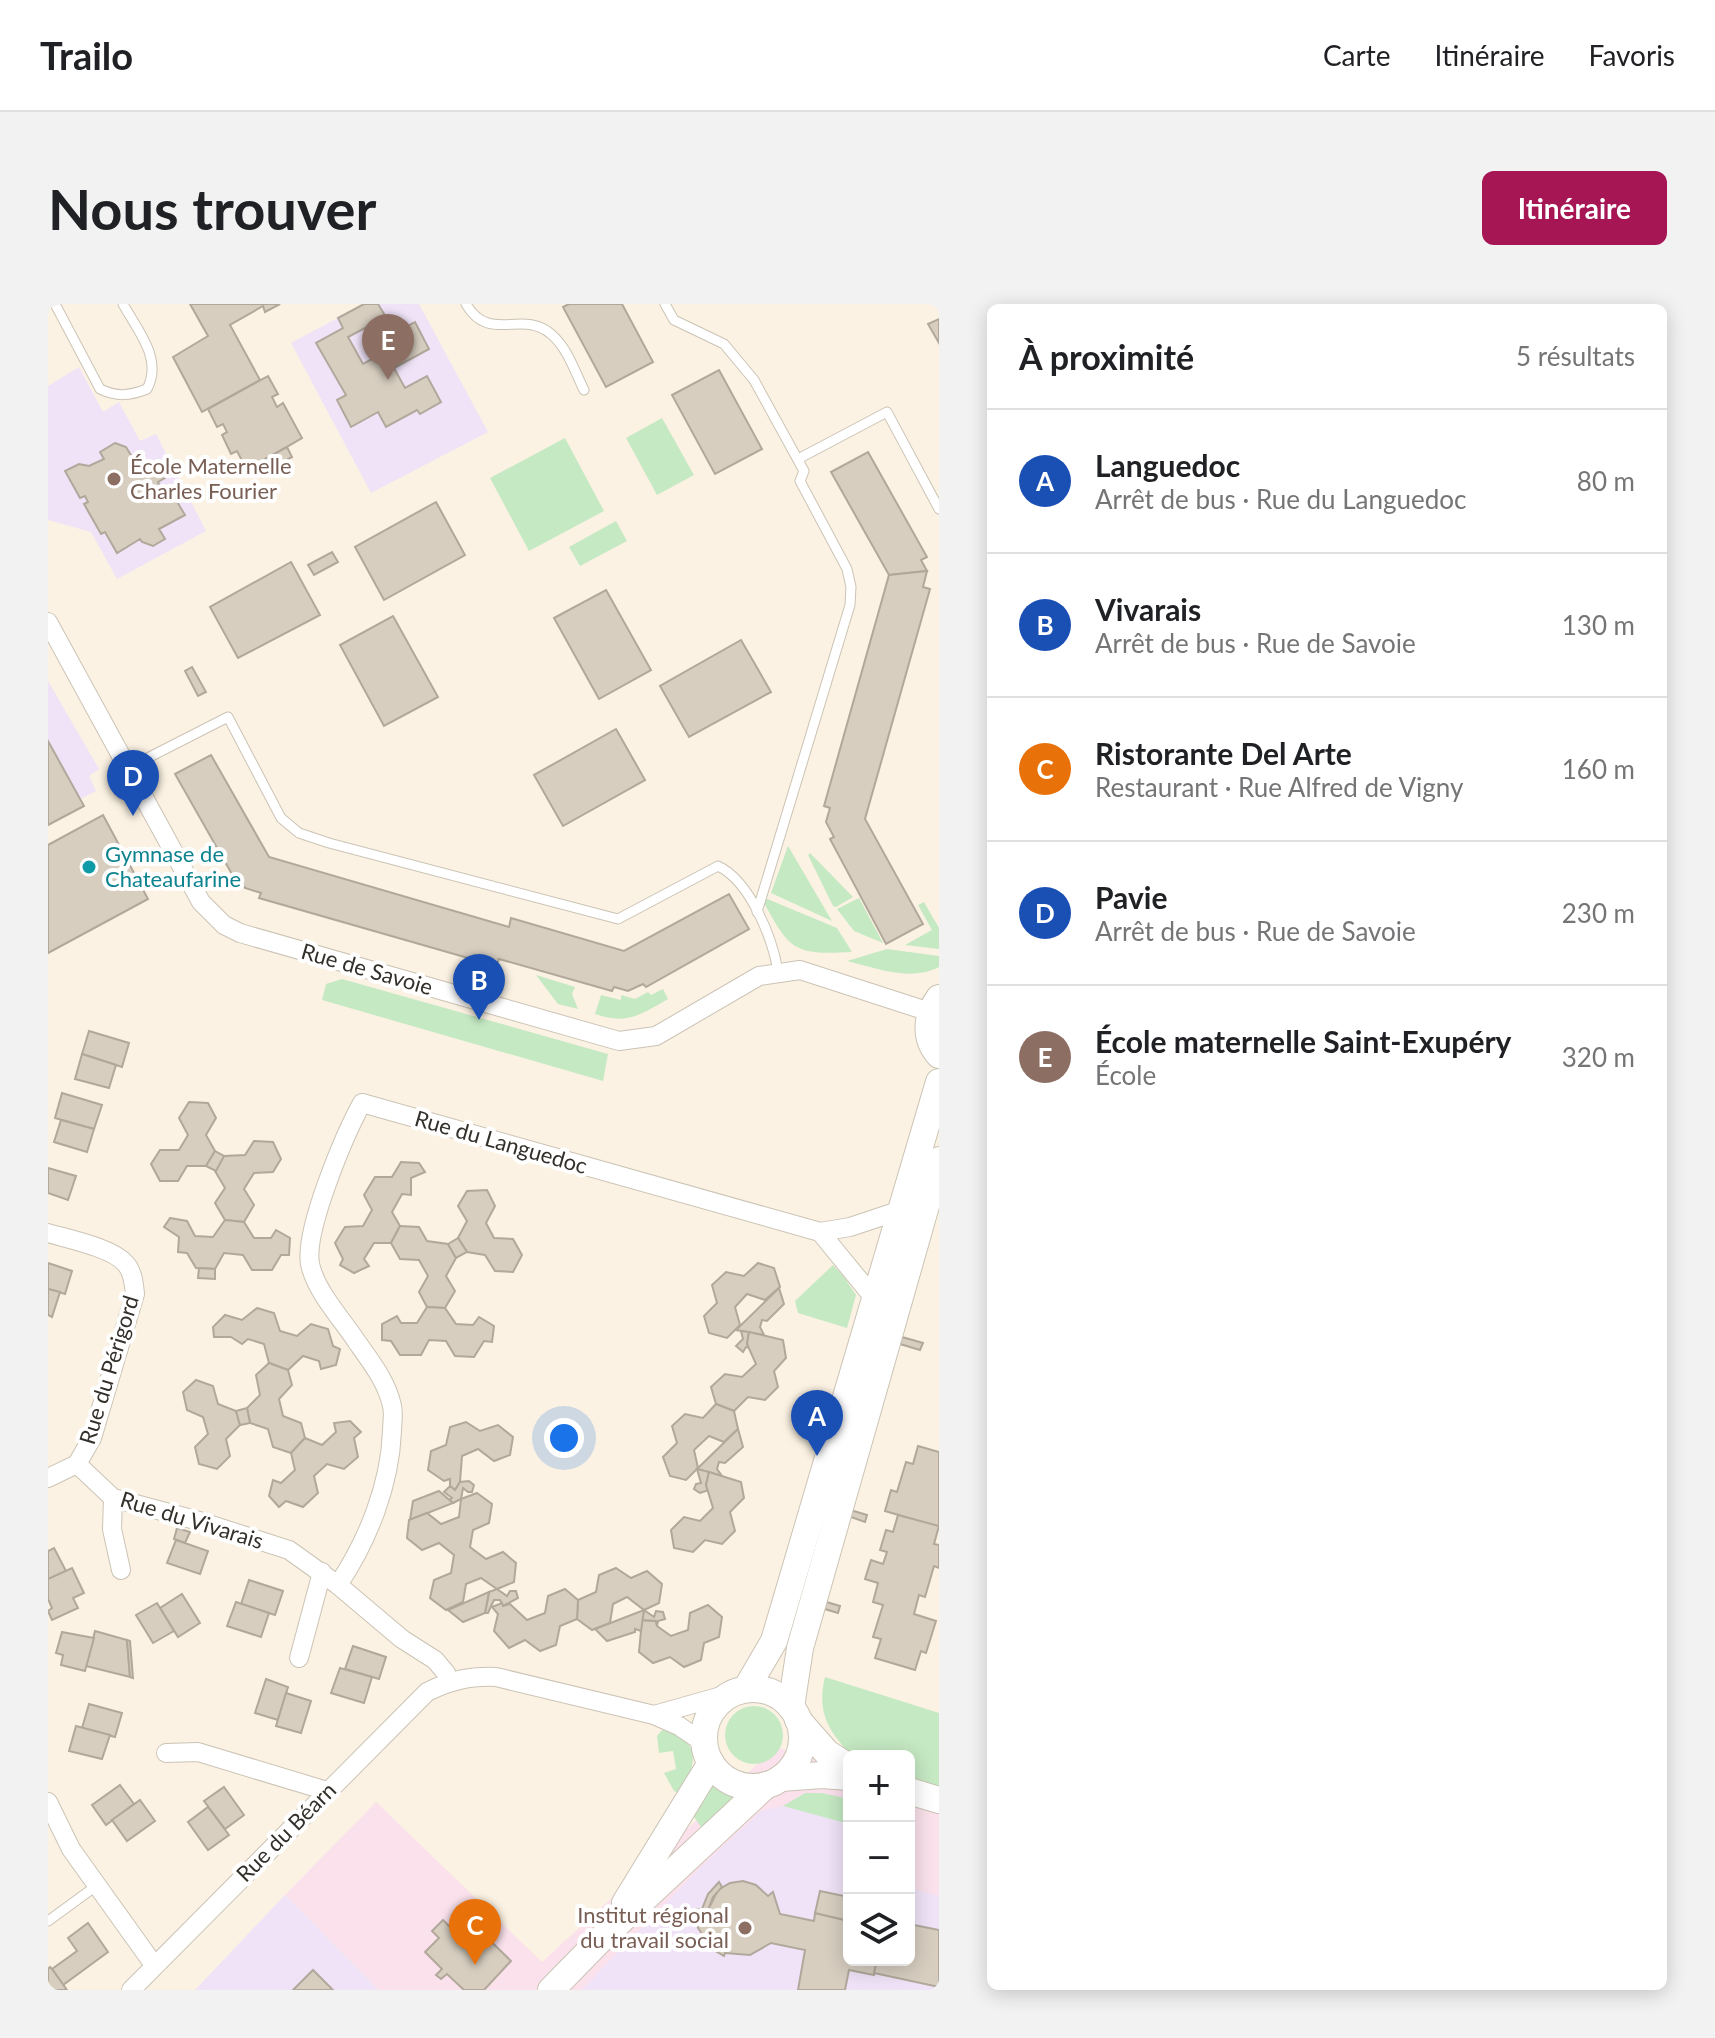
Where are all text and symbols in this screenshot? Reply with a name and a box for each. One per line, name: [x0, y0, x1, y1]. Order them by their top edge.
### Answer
text: Trailo: [40, 32, 133, 78]
text: Carte: [1323, 38, 1390, 72]
text: Itinéraire: [1434, 38, 1545, 72]
text: Favoris: [1589, 38, 1675, 72]
button: Itinéraire: [1482, 171, 1667, 245]
text: Nous trouver: [48, 175, 376, 242]
pin: E: [362, 314, 414, 380]
text: À proximité: [1019, 336, 1194, 377]
text: 5 résultats: [1516, 340, 1635, 372]
text: Languedoc: [1095, 447, 1240, 483]
place label: École Maternelle Charles Fourier: [130, 452, 292, 504]
text: A: [1036, 465, 1054, 497]
text: 80 m: [1577, 465, 1635, 497]
marker: École Maternelle Charles Fourier: [105, 470, 123, 488]
text: Arrêt de bus · Rue du Languedoc: [1095, 483, 1466, 515]
text: Vivarais: [1095, 591, 1201, 627]
text: B: [1036, 609, 1054, 641]
text: 130 m: [1562, 609, 1635, 641]
text: Arrêt de bus · Rue de Savoie: [1095, 627, 1416, 659]
text: Ristorante Del Arte: [1095, 735, 1352, 771]
pin: D: [107, 750, 159, 816]
text: C: [1036, 753, 1054, 785]
text: 160 m: [1562, 753, 1635, 785]
text: Restaurant · Rue Alfred de Vigny: [1095, 771, 1463, 803]
place label: Gymnase de Chateaufarine: [105, 840, 241, 892]
marker: Gymnase de Chateaufarine: [80, 858, 98, 876]
text: Pavie: [1095, 879, 1167, 915]
text: D: [1035, 897, 1055, 929]
text: 230 m: [1562, 897, 1635, 929]
text: Arrêt de bus · Rue de Savoie: [1095, 915, 1416, 947]
street label: Rue de Savoie: [298, 937, 436, 1000]
pin: B: [453, 954, 505, 1020]
text: École maternelle Saint-Exupéry: [1095, 1023, 1511, 1059]
text: E: [1038, 1041, 1052, 1073]
text: 320 m: [1562, 1041, 1635, 1073]
text: École: [1095, 1059, 1156, 1091]
street label: Rue du Languedoc: [412, 1104, 591, 1179]
street label: Rue du Périgord: [73, 1292, 144, 1448]
pin: A: [791, 1390, 843, 1456]
your location: [544, 1418, 584, 1458]
street label: Rue du Vivarais: [117, 1485, 267, 1554]
map controls: [843, 1750, 915, 1966]
button: +: [843, 1750, 915, 1822]
street label: Rue du Béarn: [230, 1776, 341, 1887]
button: −: [843, 1822, 915, 1894]
button: layers: [843, 1894, 915, 1966]
pin: C: [449, 1899, 501, 1965]
place label: Institut régional du travail social: [577, 1901, 729, 1953]
marker: Institut régional du travail social: [736, 1919, 754, 1937]

